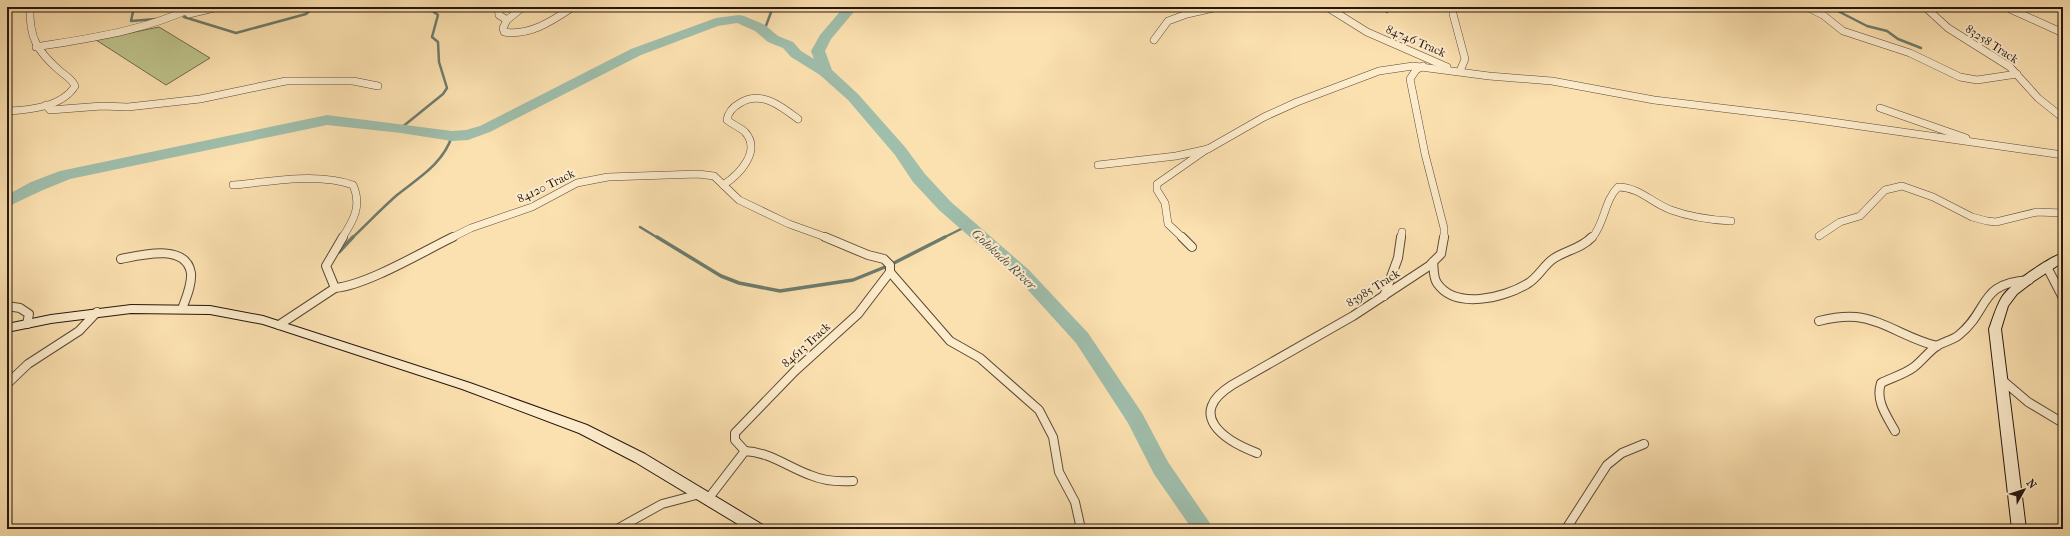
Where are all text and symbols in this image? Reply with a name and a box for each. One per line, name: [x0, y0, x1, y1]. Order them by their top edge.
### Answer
street label: 84746 Track: [1384, 22, 1449, 60]
street label: 83258 Track: [1963, 22, 2022, 67]
street label: 84120 Track: [515, 166, 578, 206]
water label: Golokodo River: [969, 225, 1040, 293]
street label: 83985 Track: [1344, 266, 1403, 310]
street label: 84613 Track: [779, 319, 834, 370]
north arrow: [2004, 470, 2044, 510]
text: N: [2024, 477, 2039, 492]

